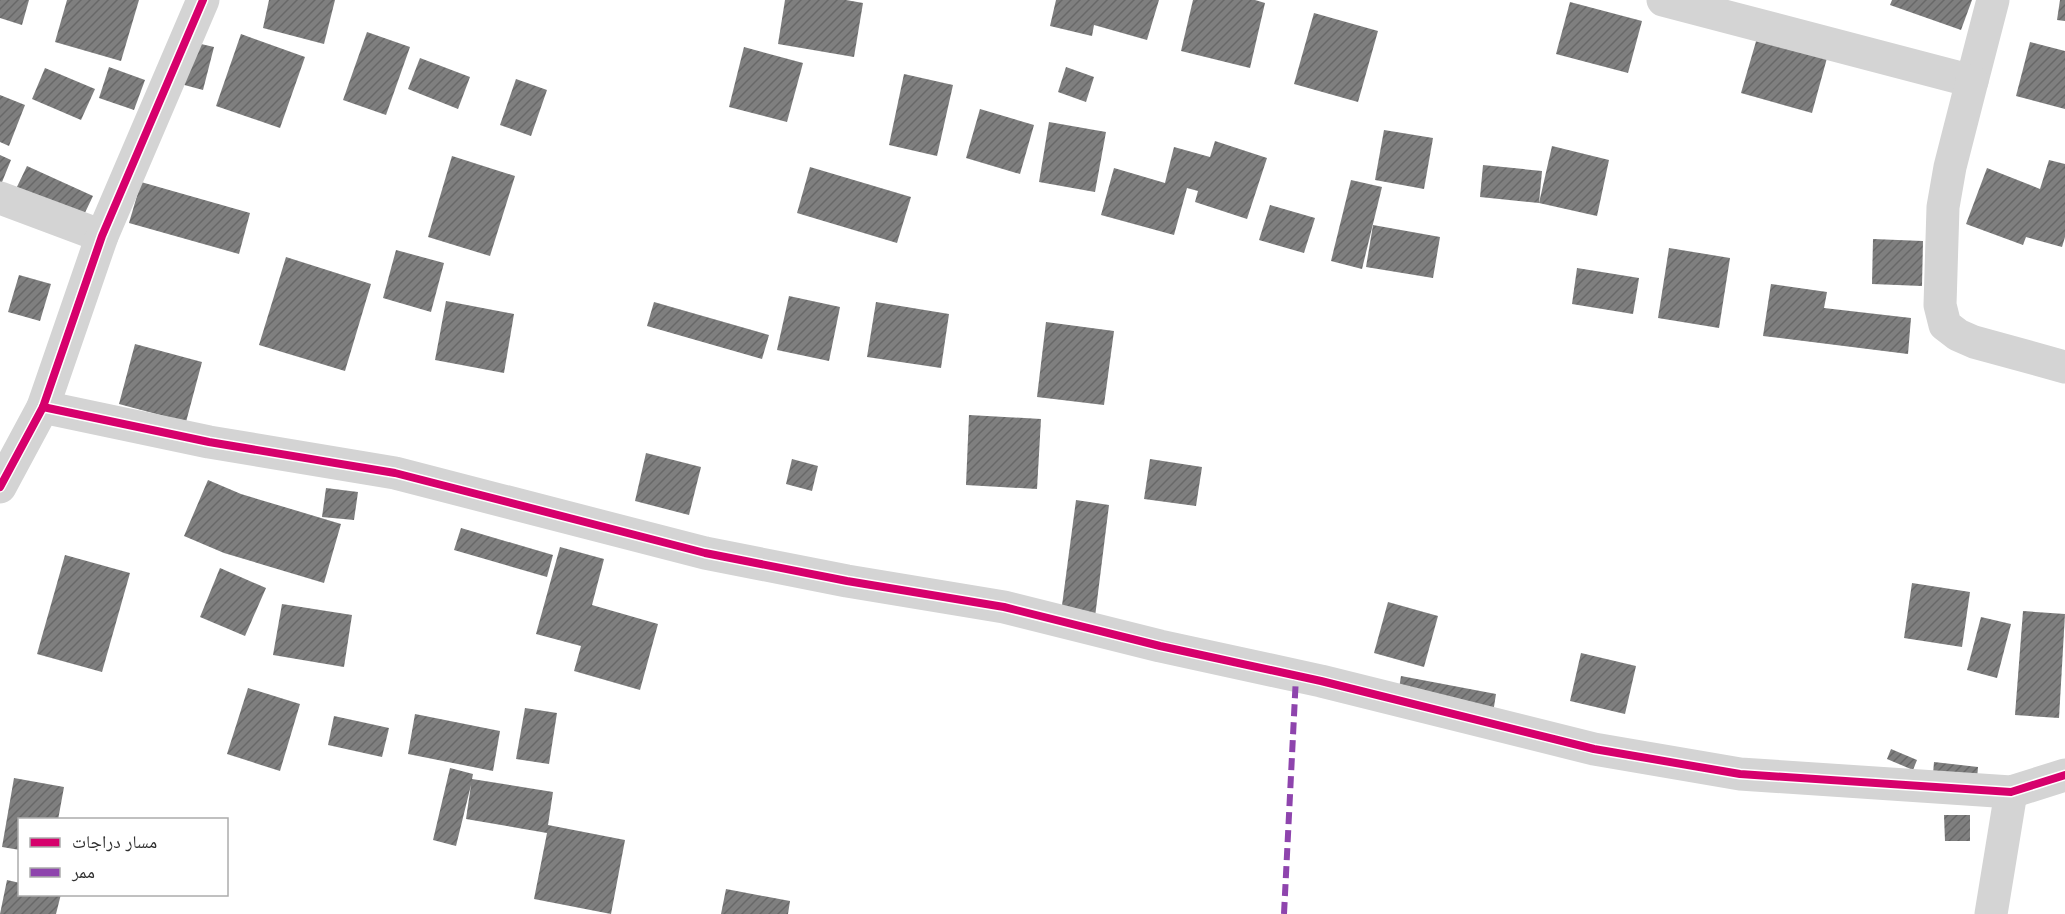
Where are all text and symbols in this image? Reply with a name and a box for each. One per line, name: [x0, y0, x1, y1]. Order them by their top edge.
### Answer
legend: [18, 818, 228, 896]
text: مسار دراجات: [72, 832, 157, 852]
text: ممر: [71, 862, 95, 882]

